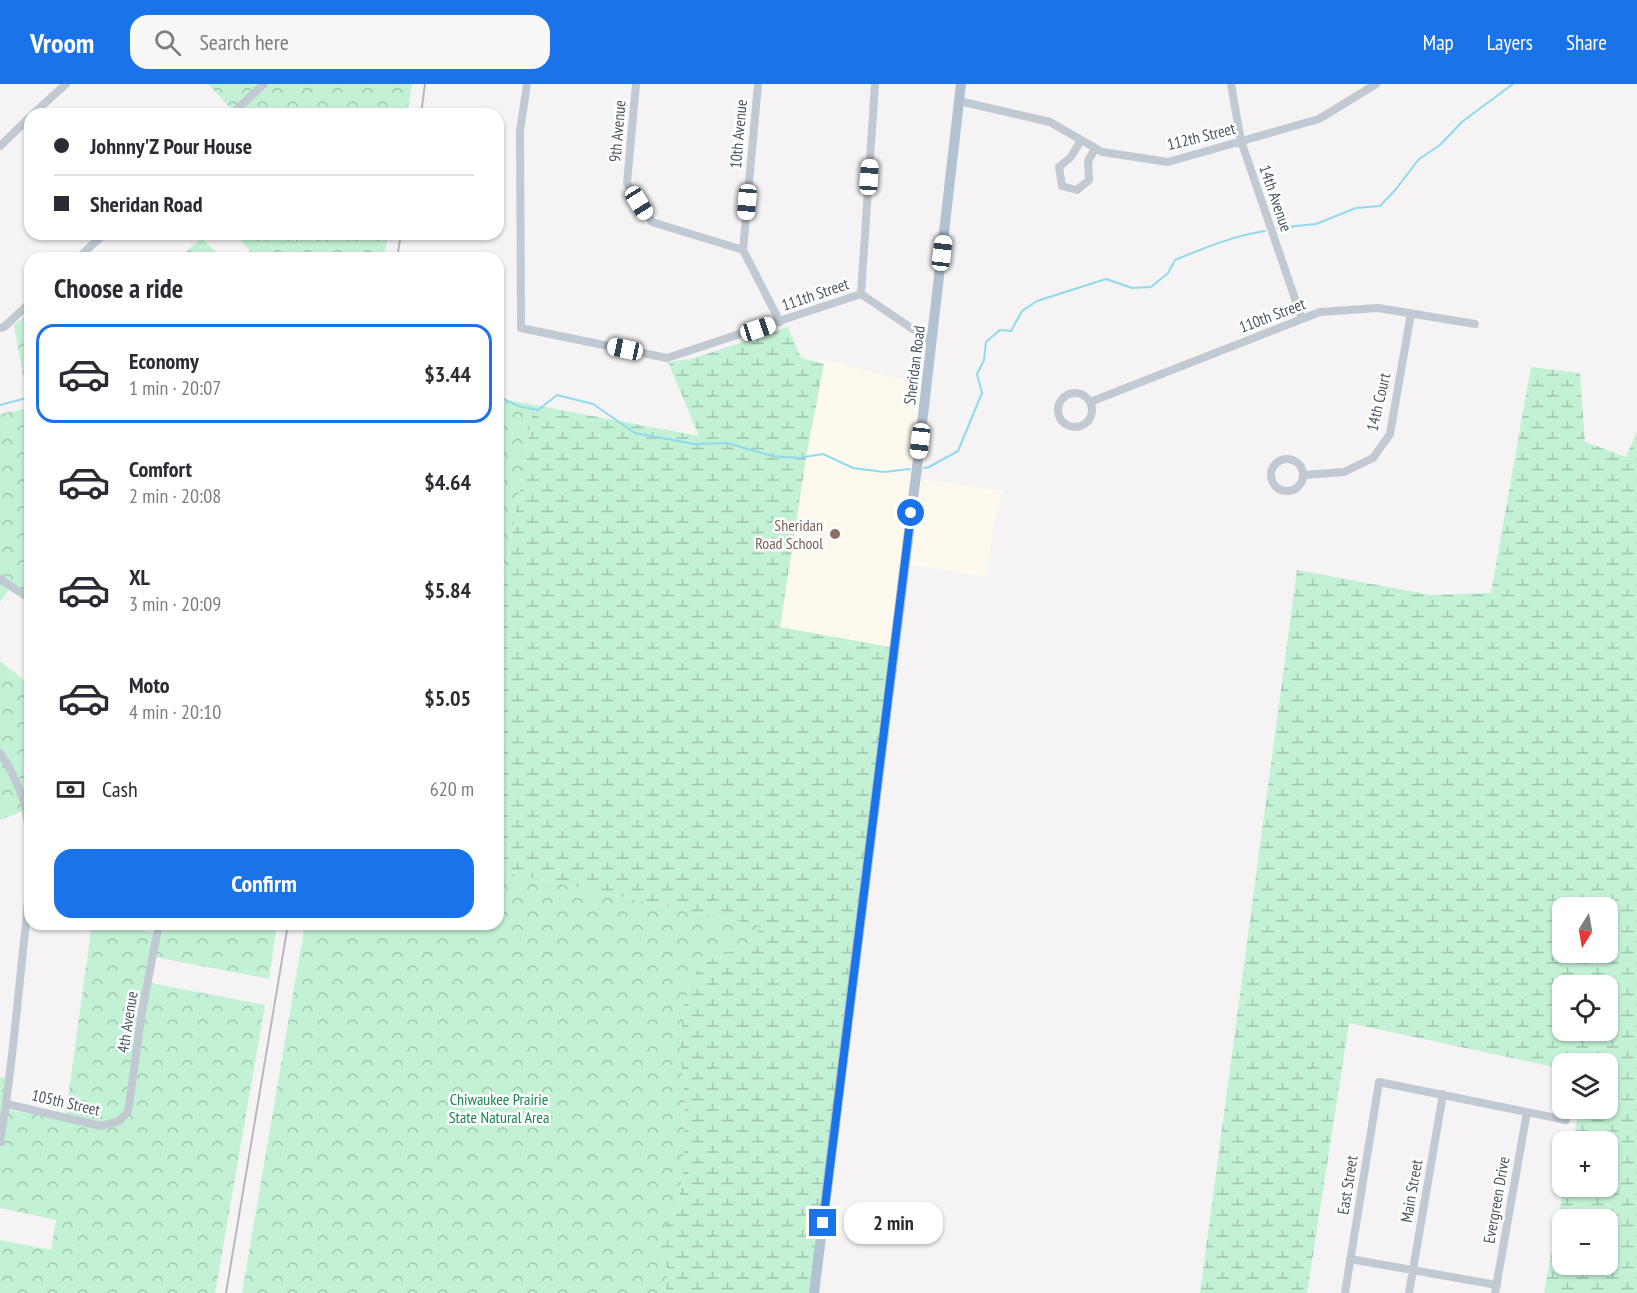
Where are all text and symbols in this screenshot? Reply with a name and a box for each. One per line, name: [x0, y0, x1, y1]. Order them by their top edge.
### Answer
search box: [130, 15, 550, 69]
text: Vroom: [30, 24, 94, 61]
icon: search: [151, 26, 184, 59]
text: Search here: [199, 28, 289, 56]
text: Map: [1423, 29, 1454, 56]
text: Layers: [1487, 29, 1533, 56]
text: Share: [1566, 29, 1607, 56]
street label: 9th Avenue: [604, 99, 630, 163]
street label: 10th Avenue: [725, 99, 751, 169]
street label: 112th Street: [1165, 118, 1238, 154]
text: Johnny'Z Pour House: [90, 132, 252, 160]
car: [859, 158, 879, 196]
street label: 14th Avenue: [1255, 162, 1297, 234]
car: [622, 183, 656, 223]
car: [736, 183, 758, 221]
text: Sheridan Road: [90, 190, 202, 218]
car: [931, 234, 953, 272]
text: Choose a ride: [54, 271, 183, 305]
street label: 111th Street: [779, 273, 852, 315]
street label: 110th Street: [1236, 293, 1309, 337]
car: [738, 315, 778, 343]
street label: Sheridan Road: [899, 324, 929, 406]
car: [606, 336, 644, 362]
icon: car: [57, 347, 111, 401]
text: Economy: [129, 347, 199, 375]
text: $3.44: [424, 360, 471, 388]
street label: 14th Court: [1362, 370, 1395, 433]
text: 1 min · 20:07: [129, 375, 221, 401]
car: [909, 422, 931, 460]
icon: car: [57, 455, 111, 509]
text: Comfort: [129, 455, 192, 483]
text: $4.64: [424, 468, 471, 496]
text: 2 min · 20:08: [129, 483, 221, 509]
route start: [897, 499, 924, 526]
place label: Sheridan Road School: [755, 515, 823, 553]
marker: Sheridan Road School: [828, 527, 842, 541]
icon: car: [57, 563, 111, 617]
text: XL: [129, 563, 150, 591]
text: $5.84: [424, 576, 471, 604]
text: 3 min · 20:09: [129, 591, 221, 617]
icon: car: [57, 671, 111, 725]
text: Moto: [129, 671, 170, 699]
text: $5.05: [424, 684, 471, 712]
text: 4 min · 20:10: [129, 699, 221, 725]
icon: cash: [54, 773, 87, 806]
text: Cash: [102, 775, 138, 803]
text: 620 m: [430, 776, 474, 802]
button: Confirm: [54, 849, 474, 918]
north arrow: [1552, 897, 1618, 963]
map controls: [1552, 897, 1618, 1275]
button: locate: [1552, 975, 1618, 1041]
street label: 4th Avenue: [112, 990, 142, 1054]
button: layers: [1552, 1053, 1618, 1119]
street label: 105th Street: [30, 1084, 103, 1120]
park label: Chiwaukee Prairie State Natural Area: [449, 1089, 549, 1127]
button: +: [1552, 1131, 1618, 1197]
street label: East Street: [1332, 1153, 1362, 1216]
street label: Evergreen Drive: [1479, 1155, 1513, 1245]
street label: Main Street: [1396, 1157, 1426, 1224]
callout: 2 min: [844, 1202, 943, 1244]
route end: [809, 1209, 836, 1236]
button: −: [1552, 1209, 1618, 1275]
text: 2 min: [873, 1210, 914, 1236]

